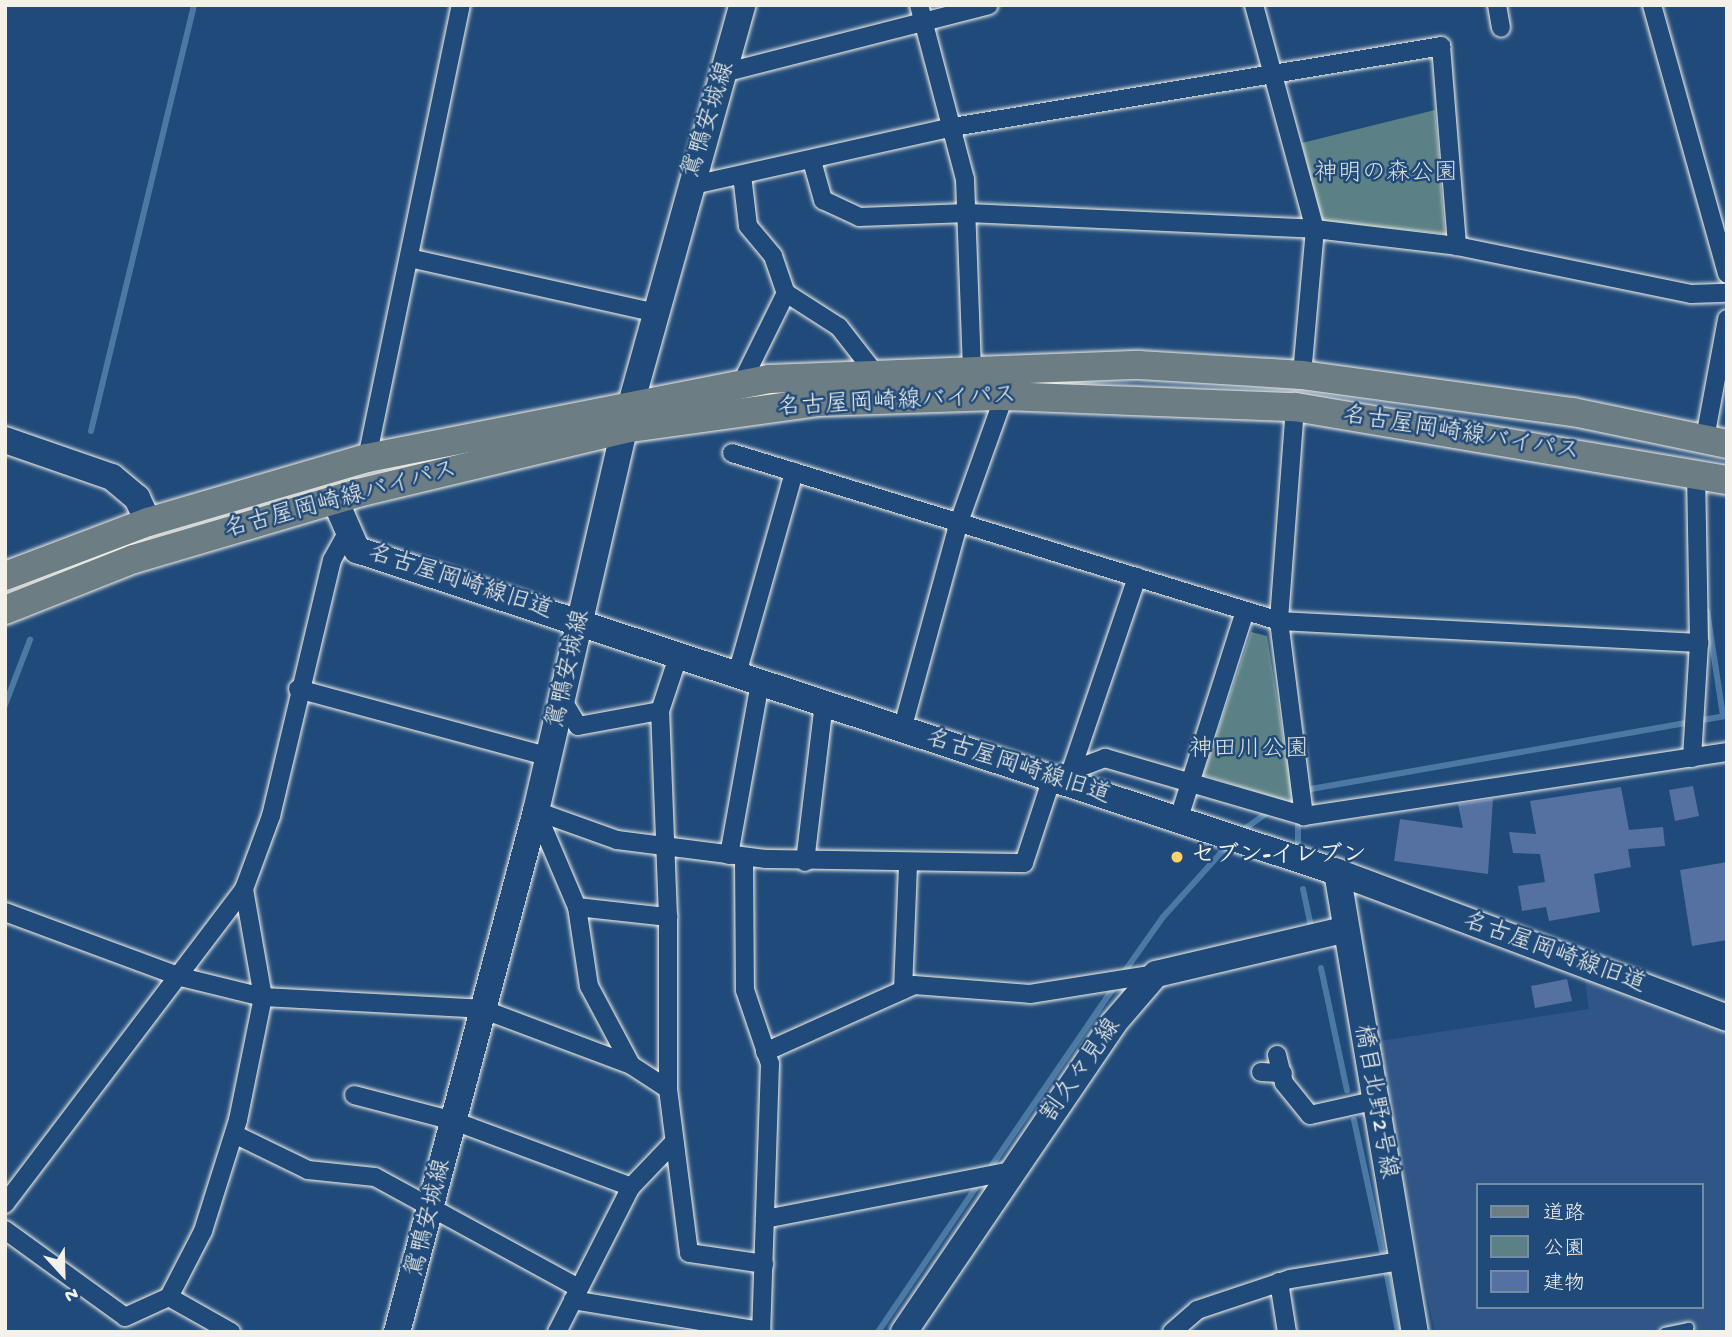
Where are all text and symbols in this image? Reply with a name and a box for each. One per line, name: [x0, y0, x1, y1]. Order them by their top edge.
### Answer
street label: 鴛鴨安城線: [678, 58, 742, 182]
park label: 神明の森公園: [1314, 161, 1458, 189]
street label: 名古屋岡崎線バイパス: [776, 382, 1018, 424]
street label: 名古屋岡崎線バイパス: [1340, 402, 1582, 468]
street label: 名古屋岡崎線バイパス: [221, 456, 461, 546]
street label: 名古屋岡崎線旧道: [364, 540, 556, 626]
street label: 鴛鴨安城線: [542, 607, 598, 731]
street label: 名古屋岡崎線旧道: [922, 725, 1114, 811]
park label: 神田川公園: [1189, 737, 1309, 765]
place label: セブン-イレブン: [1191, 843, 1367, 871]
marker: セブン-イレブン: [1169, 849, 1185, 865]
street label: 名古屋岡崎線旧道: [1459, 908, 1649, 1000]
street label: 割久々見線: [1036, 1014, 1128, 1128]
street label: 橋目北野2号線: [1346, 1023, 1402, 1181]
street label: 鴛鴨安城線: [402, 1156, 458, 1280]
legend: [1476, 1183, 1704, 1309]
text: 道路: [1543, 1203, 1585, 1228]
text: 公園: [1543, 1238, 1585, 1263]
north arrow: [28, 1239, 98, 1309]
text: 建物: [1543, 1273, 1585, 1298]
text: N: [61, 1281, 81, 1307]

